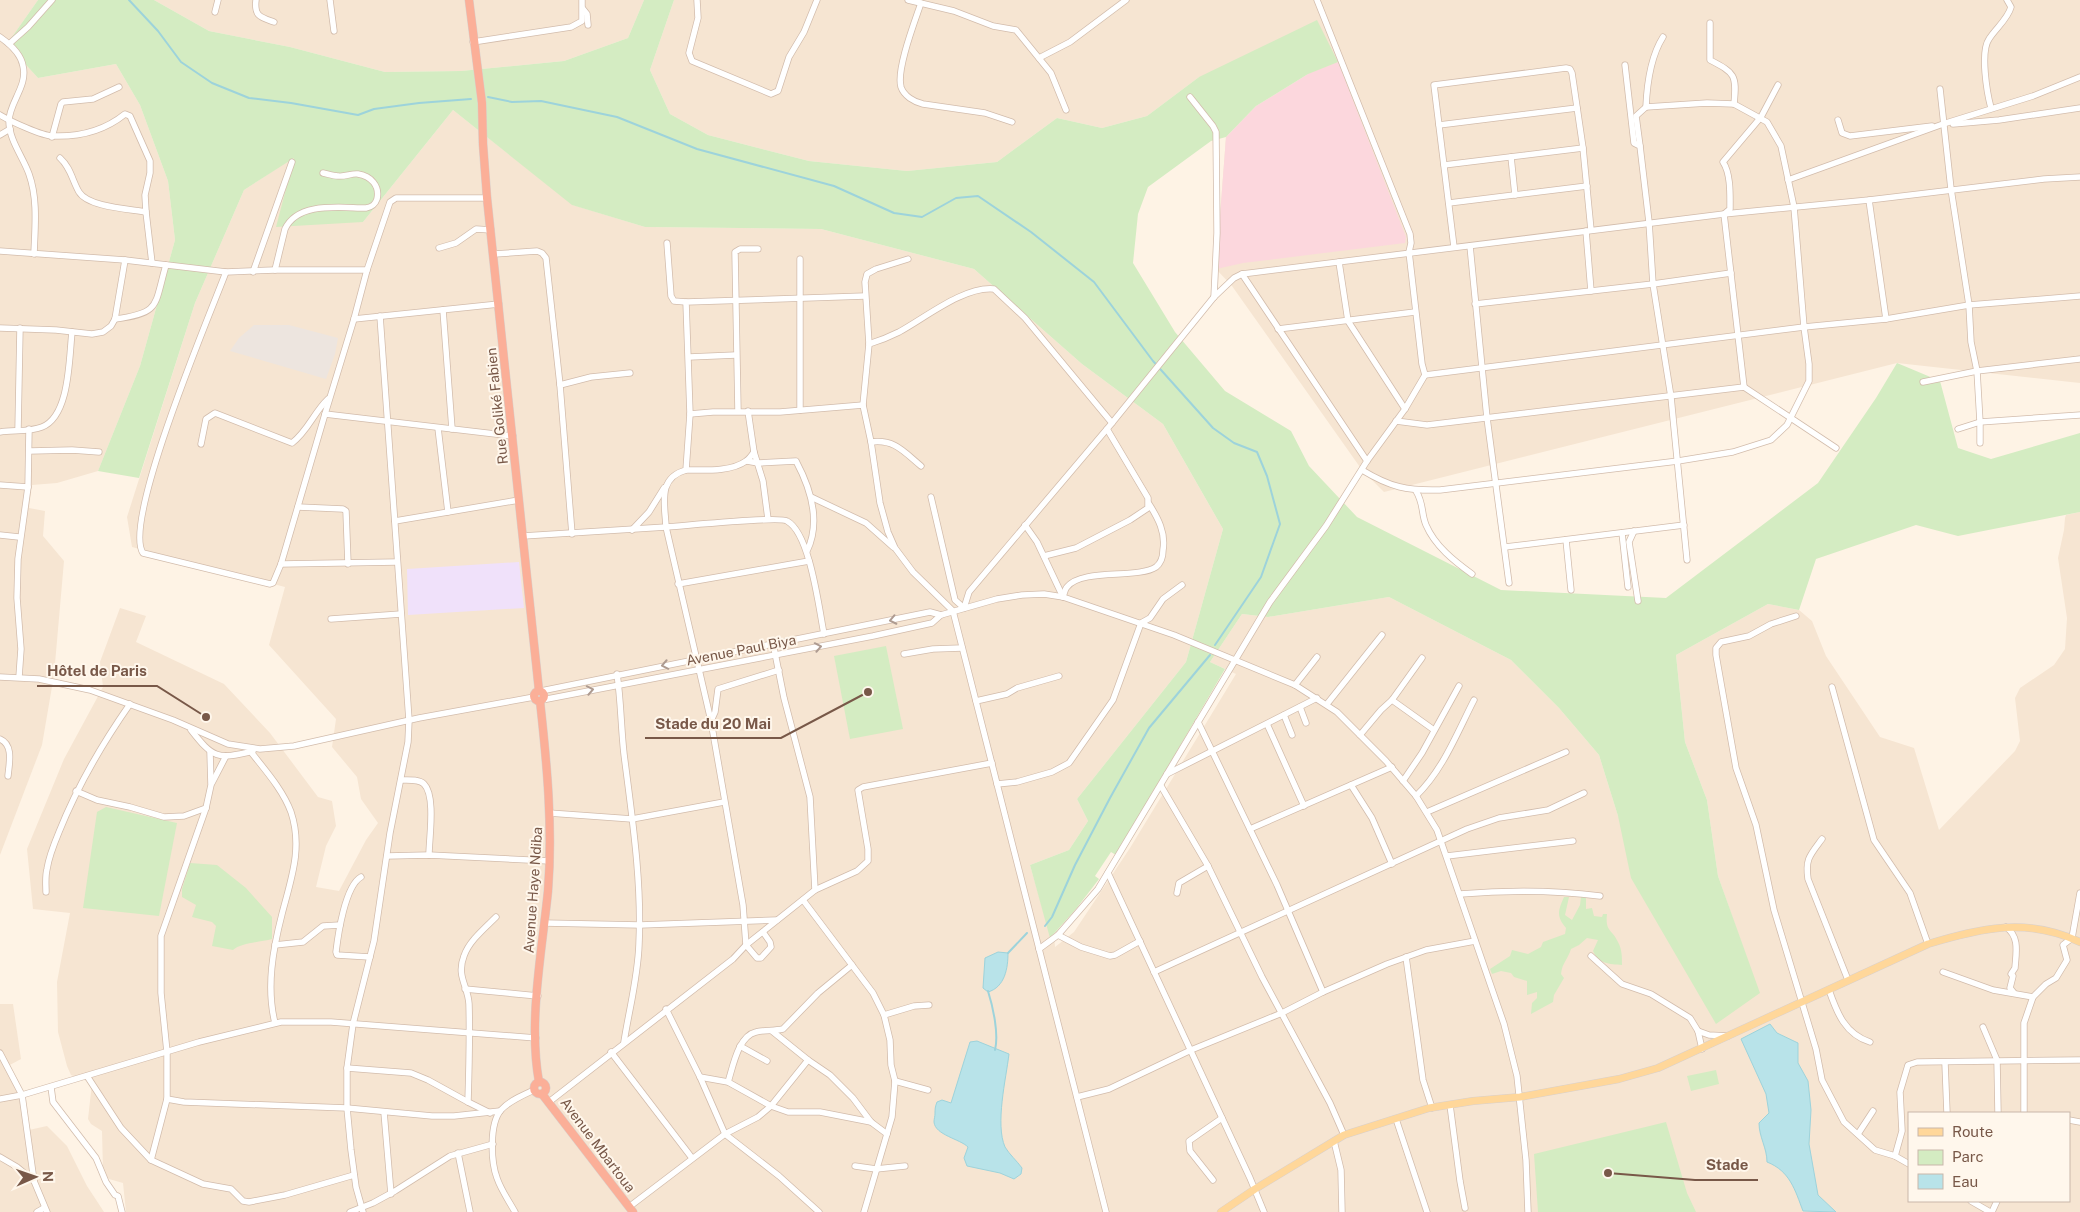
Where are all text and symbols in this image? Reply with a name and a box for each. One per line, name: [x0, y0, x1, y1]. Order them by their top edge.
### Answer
street label: Rue Goliké Fabien: [483, 347, 511, 465]
one-way arrow: [889, 614, 898, 625]
street label: Avenue Paul Biya: [685, 631, 797, 669]
one-way arrow: [814, 642, 823, 652]
callout: Hôtel de Paris: [37, 656, 157, 686]
one-way arrow: [661, 659, 670, 669]
text: Hôtel de Paris: [47, 662, 147, 679]
one-way arrow: [586, 686, 594, 696]
callout: Stade du 20 Mai: [645, 708, 781, 738]
text: Stade du 20 Mai: [655, 715, 771, 732]
street label: Avenue Haye Ndiba: [521, 826, 545, 954]
street label: Avenue Mbartoua: [557, 1095, 639, 1195]
legend: [1908, 1112, 2070, 1202]
text: Route: [1952, 1123, 1993, 1140]
text: Parc: [1952, 1148, 1984, 1165]
callout: Stade: [1695, 1150, 1758, 1180]
north arrow: [10, 1152, 60, 1202]
text: Stade: [1706, 1156, 1748, 1173]
text: N: [40, 1171, 56, 1182]
text: Eau: [1952, 1173, 1978, 1190]

